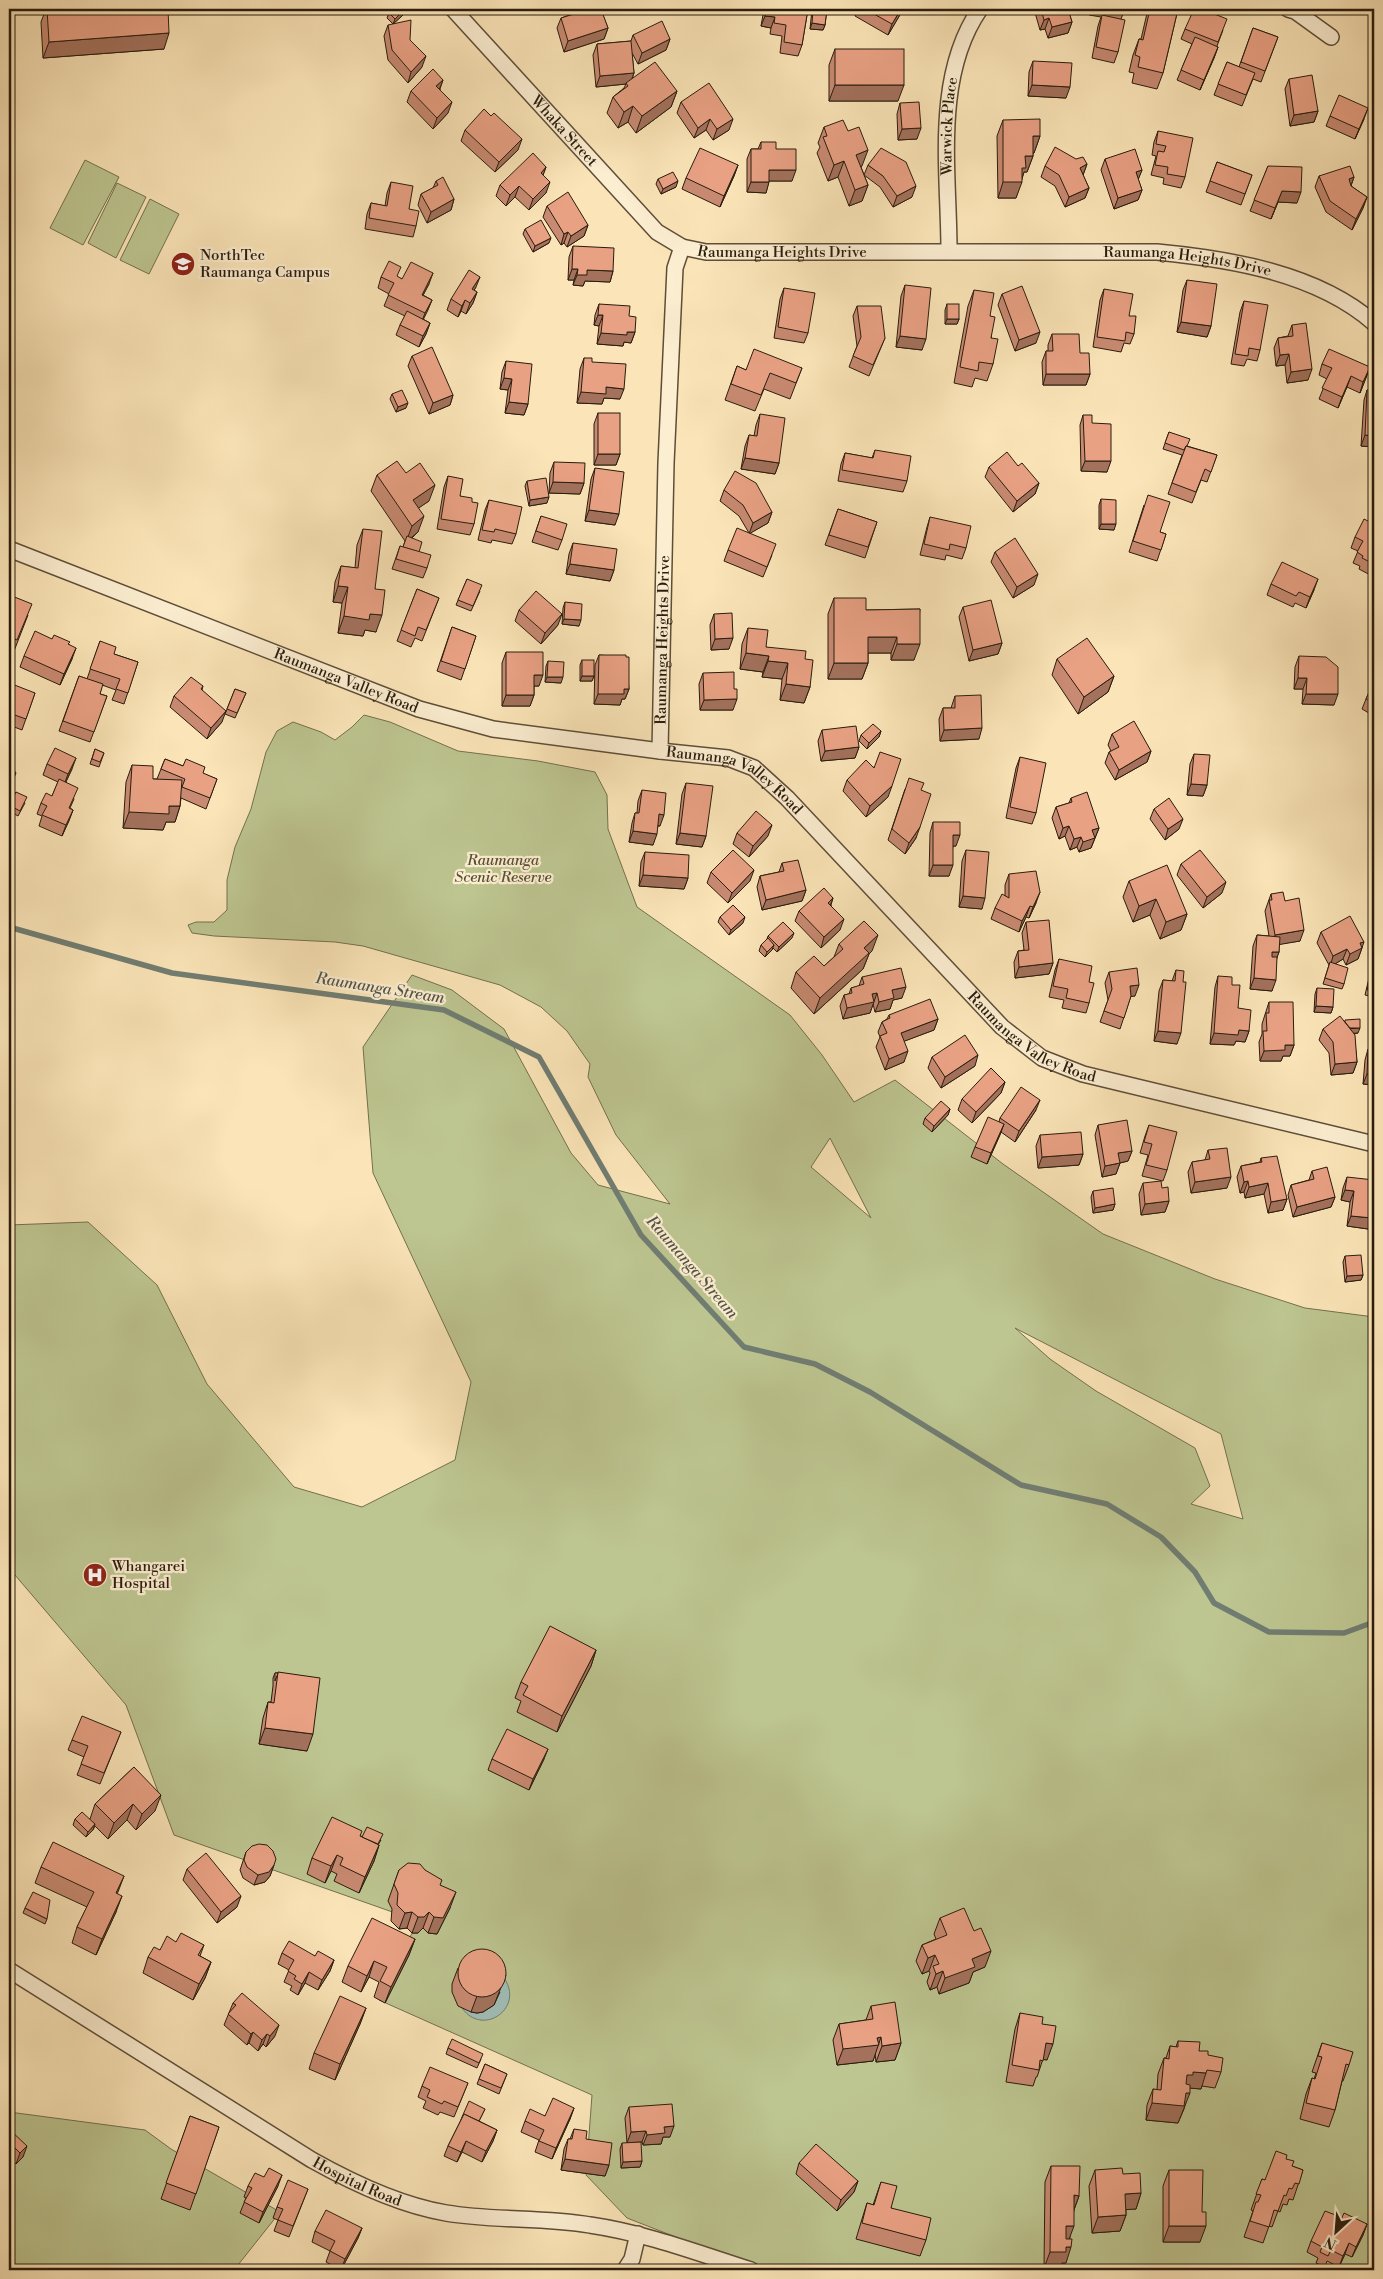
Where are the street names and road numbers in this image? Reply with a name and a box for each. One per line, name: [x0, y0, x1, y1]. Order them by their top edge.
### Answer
street label: Warwick Place: [937, 75, 962, 177]
street label: Whaka Street: [526, 90, 602, 171]
street label: Raumanga Heights Drive: [696, 241, 867, 262]
street label: Raumanga Heights Drive: [1103, 243, 1274, 280]
street label: Raumanga Heights Drive: [651, 555, 674, 725]
street label: Raumanga Valley Road: [271, 644, 422, 718]
street label: Raumanga Valley Road: [665, 742, 807, 819]
street label: Raumanga Valley Road: [964, 987, 1098, 1086]
street label: Hospital Road: [309, 2153, 405, 2211]

